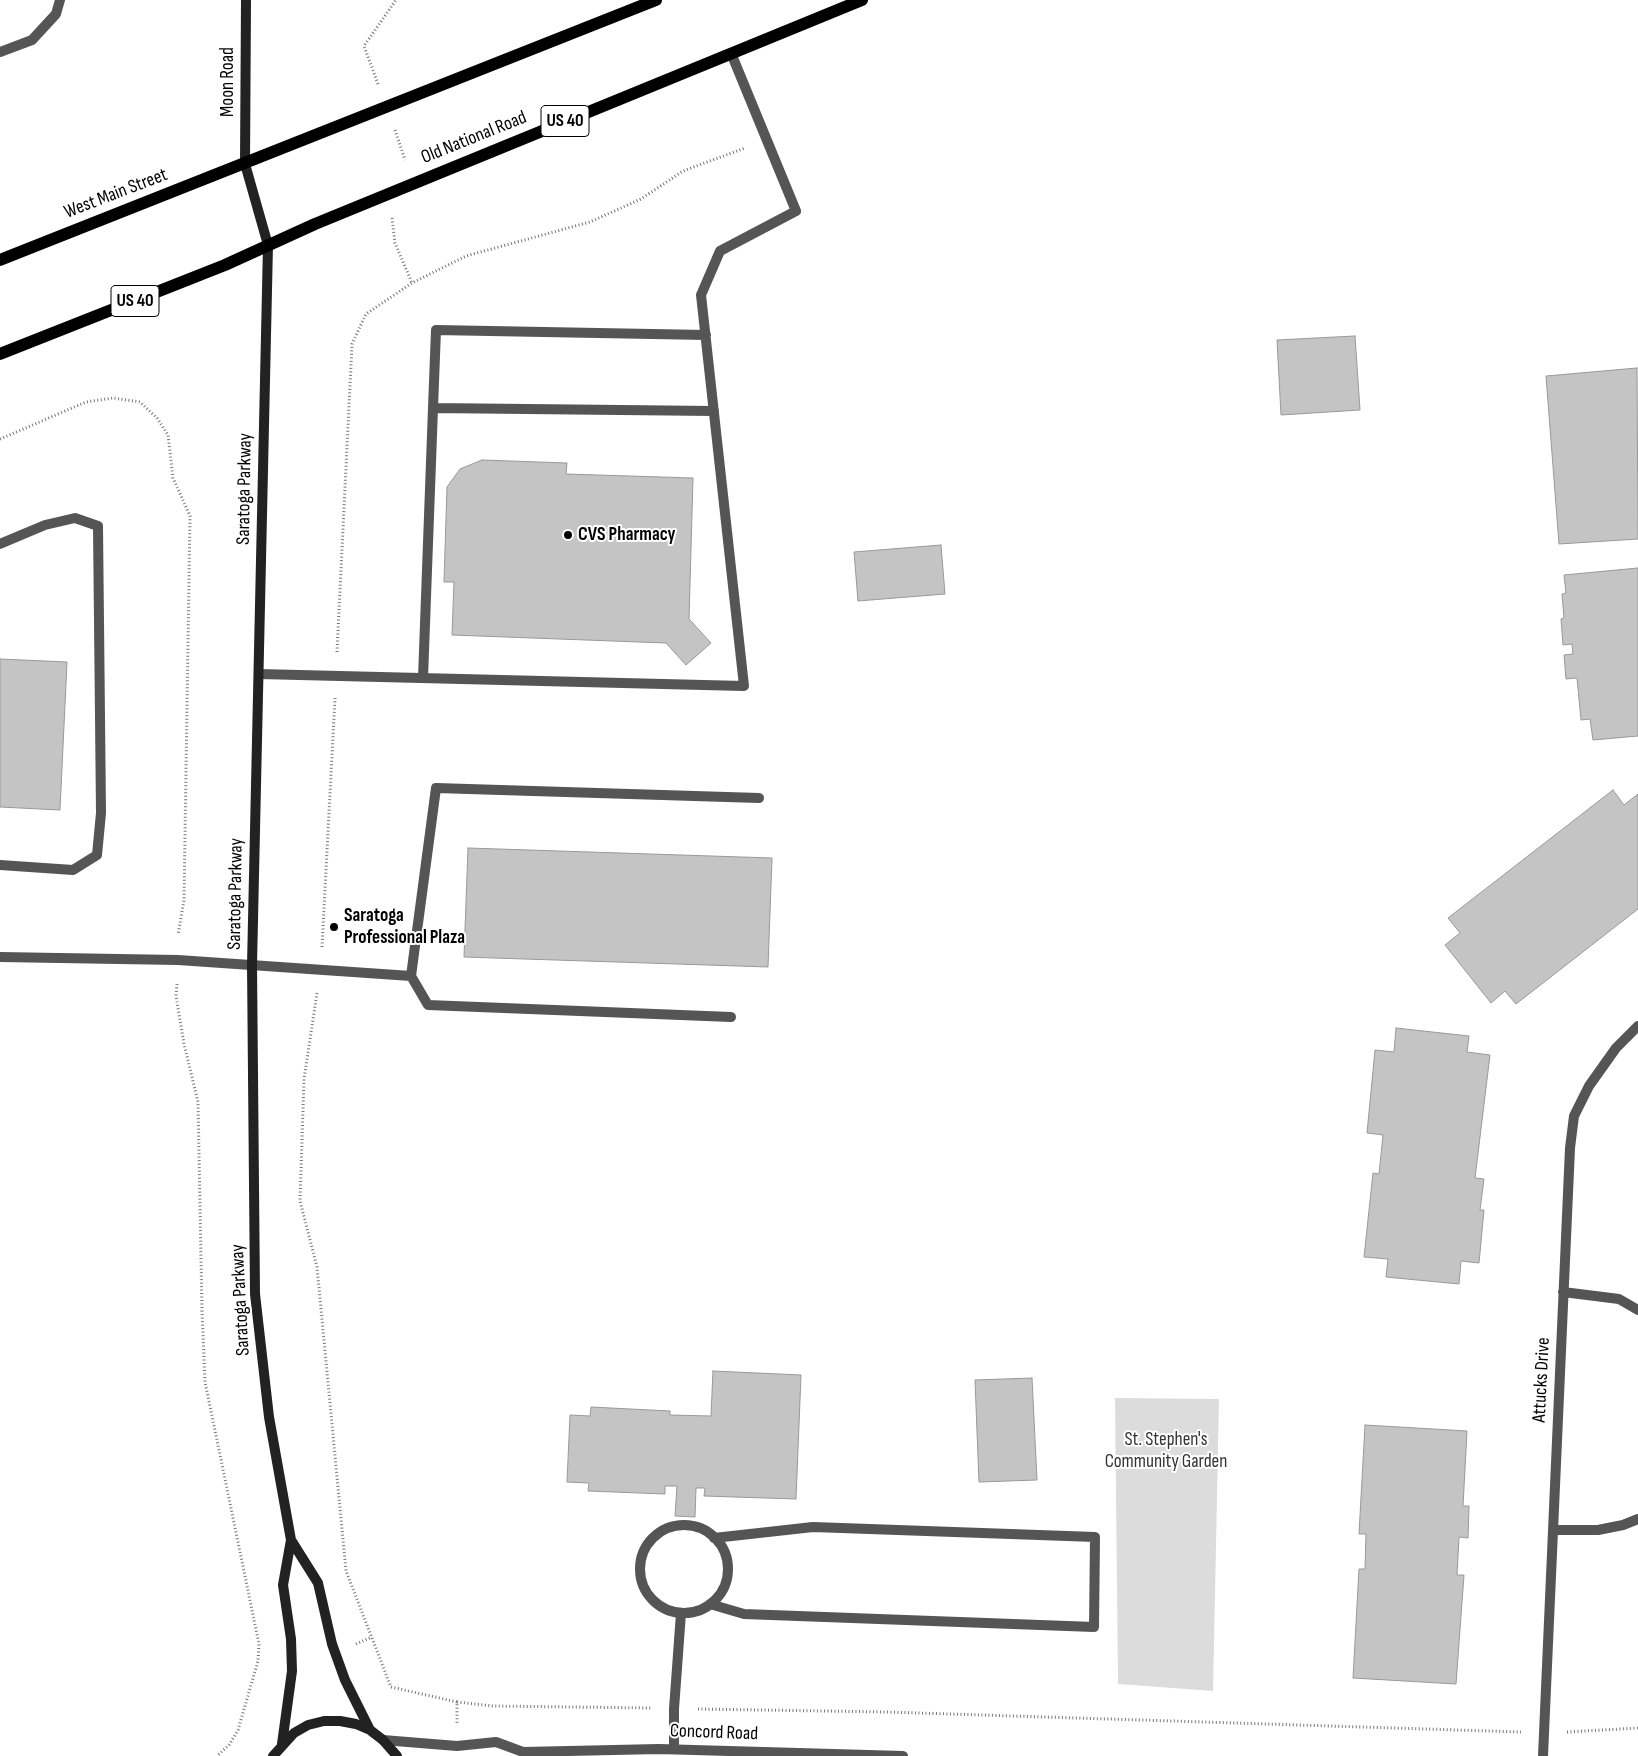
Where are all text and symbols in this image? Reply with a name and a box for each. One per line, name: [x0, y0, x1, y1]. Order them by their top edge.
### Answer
street label: Moon Road: [217, 47, 239, 117]
road number: US 40: [541, 105, 589, 136]
street label: Old National Road: [418, 107, 530, 169]
street label: West Main Street: [61, 164, 171, 224]
road number: US 40: [111, 286, 159, 316]
street label: Saratoga Parkway: [233, 433, 257, 545]
place label: CVS Pharmacy: [578, 524, 676, 546]
marker: CVS Pharmacy: [562, 529, 574, 541]
street label: Saratoga Parkway: [224, 838, 248, 950]
place label: Saratoga Professional Plaza: [344, 905, 465, 949]
marker: Saratoga Professional Plaza: [328, 921, 340, 933]
street label: Saratoga Parkway: [227, 1244, 255, 1356]
street label: Attucks Drive: [1528, 1337, 1556, 1423]
park label: St. Stephen's Community Garden: [1105, 1429, 1227, 1473]
street label: Concord Road: [670, 1720, 758, 1746]

